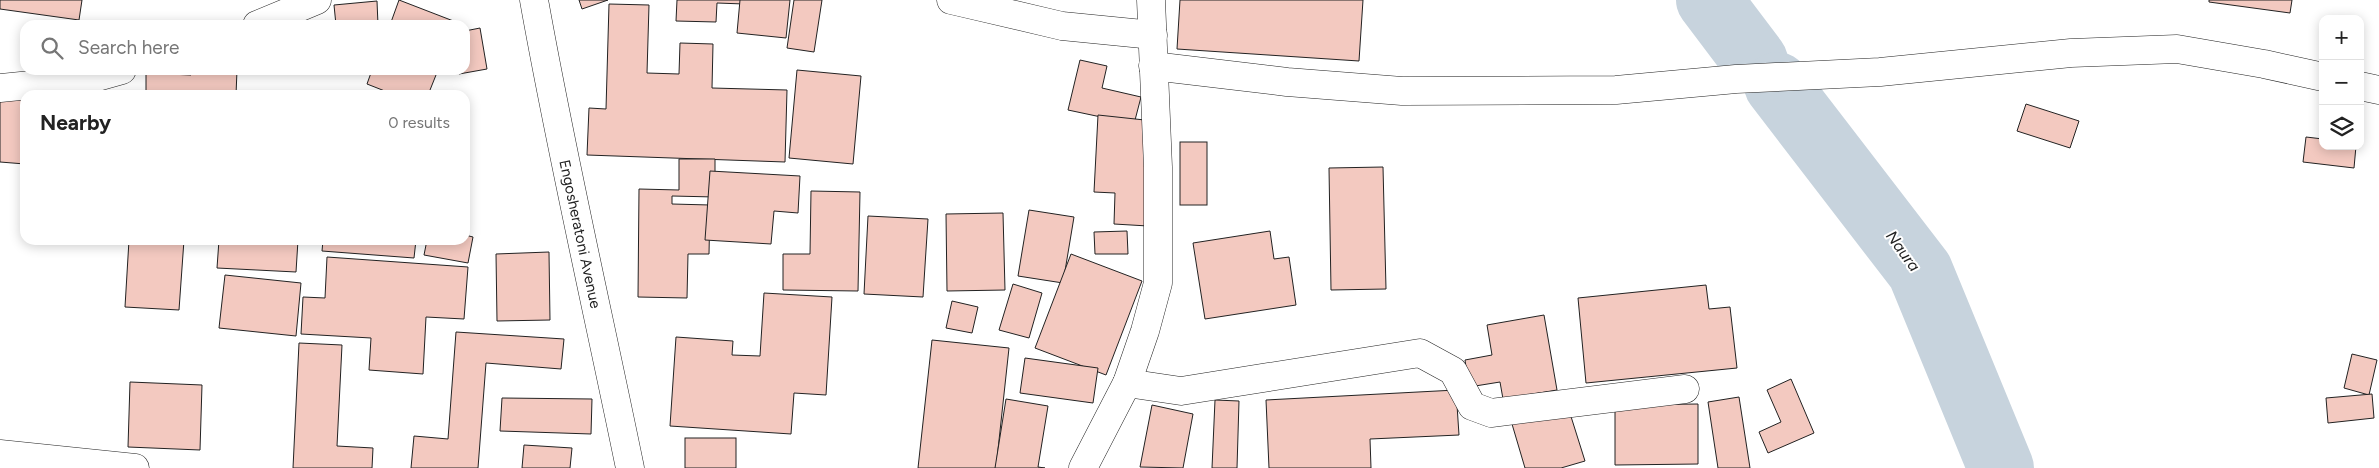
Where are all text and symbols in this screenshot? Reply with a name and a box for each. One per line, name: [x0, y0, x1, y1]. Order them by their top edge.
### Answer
map controls: [2319, 15, 2364, 150]
button: +: [2319, 15, 2364, 60]
search box: [20, 20, 470, 75]
icon: search: [38, 34, 66, 62]
text: Search here: [78, 36, 180, 59]
button: −: [2319, 60, 2364, 105]
button: layers: [2319, 105, 2364, 150]
text: Nearby: [40, 110, 111, 135]
text: 0 results: [388, 113, 450, 132]
street label: Engosheratoni Avenue: [555, 158, 605, 310]
water label: Naura: [1882, 227, 1924, 275]

